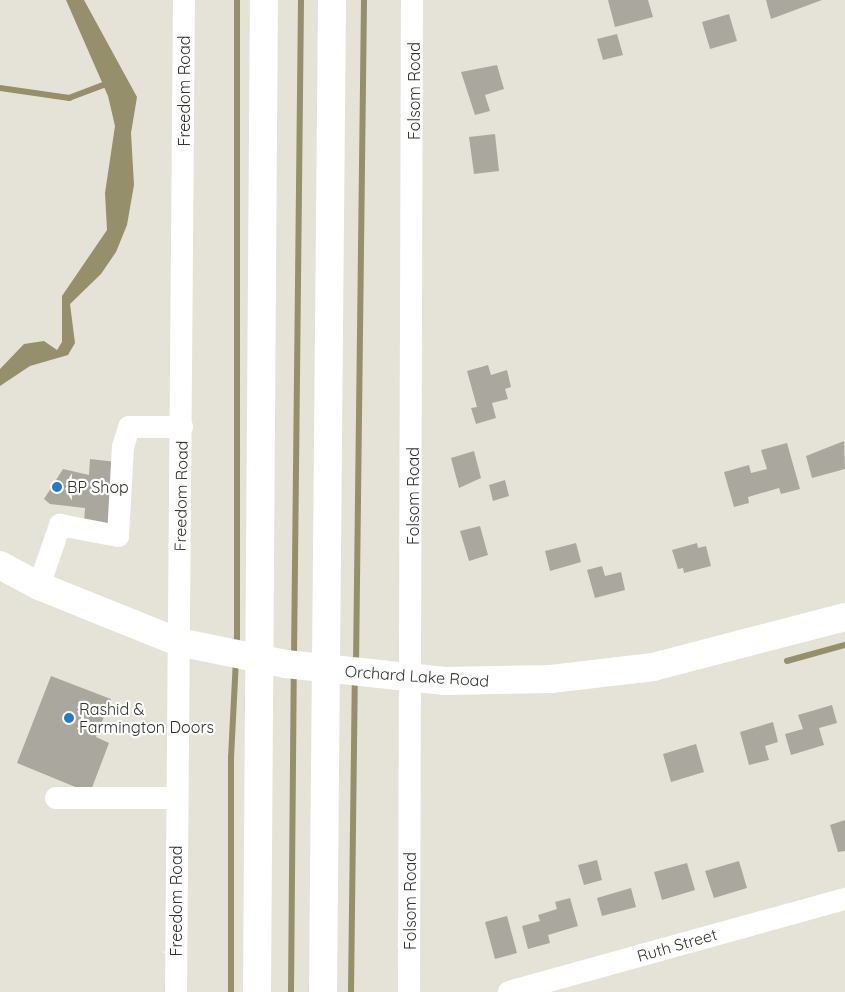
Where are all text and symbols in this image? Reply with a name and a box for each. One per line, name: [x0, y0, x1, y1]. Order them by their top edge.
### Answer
street label: Freedom Road: [174, 36, 194, 146]
street label: Folsom Road: [404, 42, 424, 140]
street label: Freedom Road: [170, 440, 192, 552]
street label: Folsom Road: [403, 447, 423, 545]
place label: BP Shop: [67, 477, 129, 497]
marker: BP Shop: [51, 481, 63, 493]
street label: Orchard Lake Road: [344, 661, 490, 691]
place label: Rashid & Farmington Doors: [79, 699, 214, 737]
marker: Rashid & Farmington Doors: [63, 712, 75, 724]
street label: Freedom Road: [166, 846, 186, 956]
street label: Folsom Road: [400, 852, 420, 950]
street label: Ruth Street: [635, 924, 719, 966]

